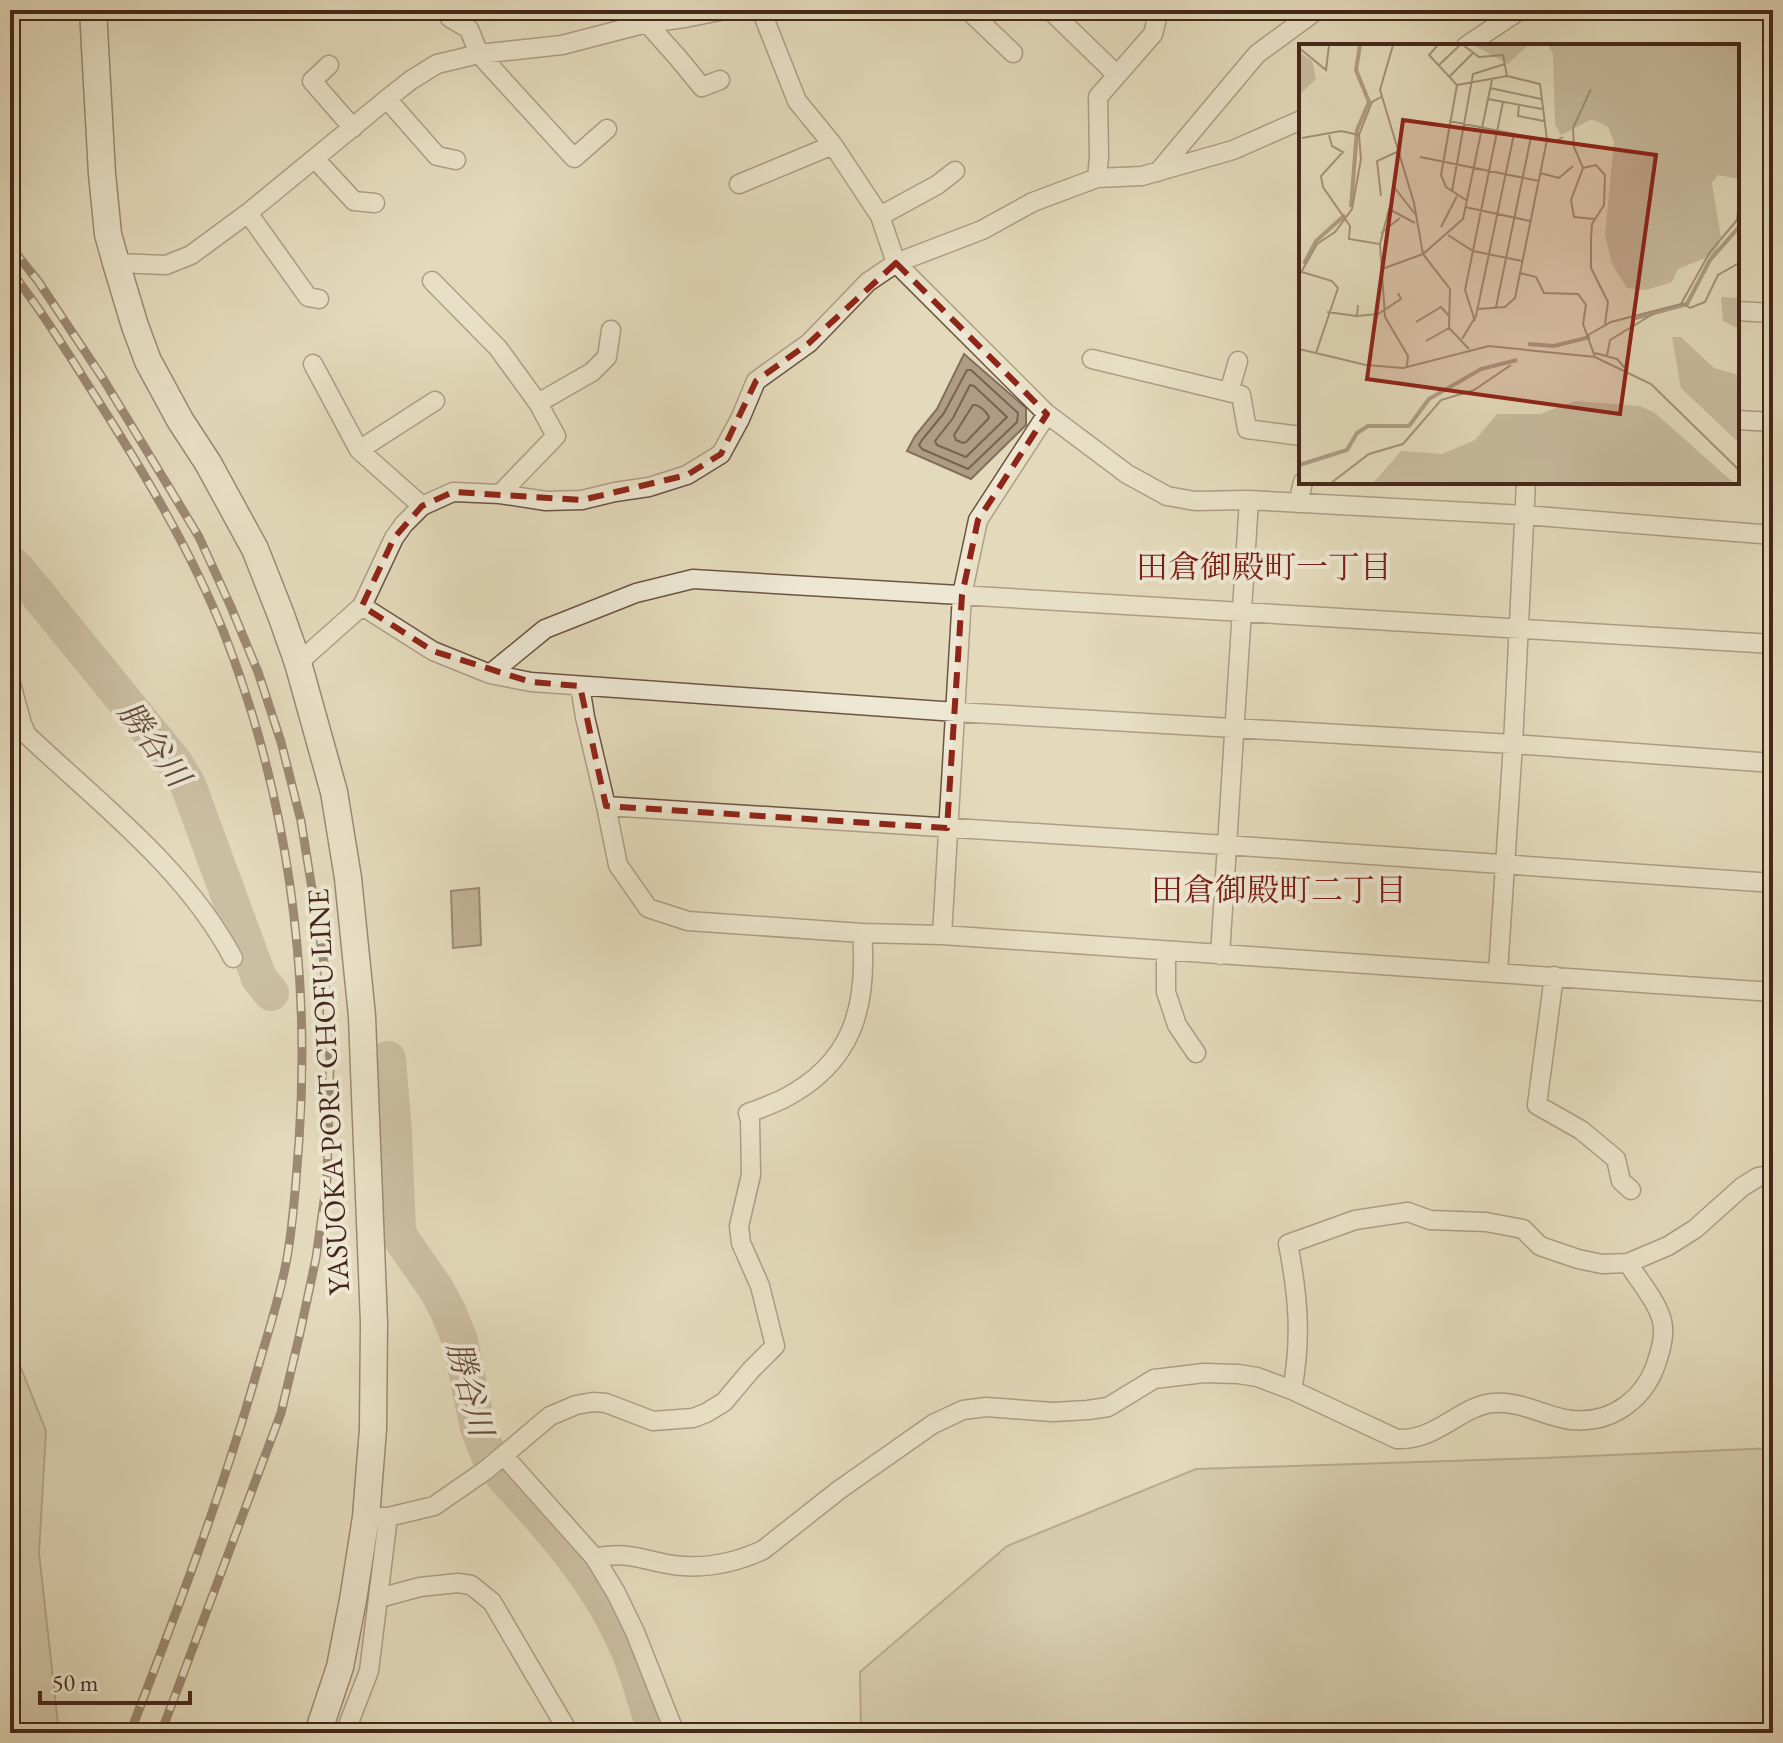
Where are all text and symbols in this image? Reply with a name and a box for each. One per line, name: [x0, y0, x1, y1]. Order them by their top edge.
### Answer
inset map: [1299, 44, 1739, 484]
district label: 田倉御殿町一丁目: [1136, 546, 1392, 588]
water label: 勝谷川: [109, 693, 201, 798]
district label: 田倉御殿町二丁目: [1151, 869, 1407, 911]
street label: YASUOKA PORT CHOFU LINE: [298, 888, 358, 1296]
water label: 勝谷川: [437, 1337, 503, 1444]
scale bar: [40, 1655, 190, 1705]
text: 50 m: [52, 1667, 99, 1698]

